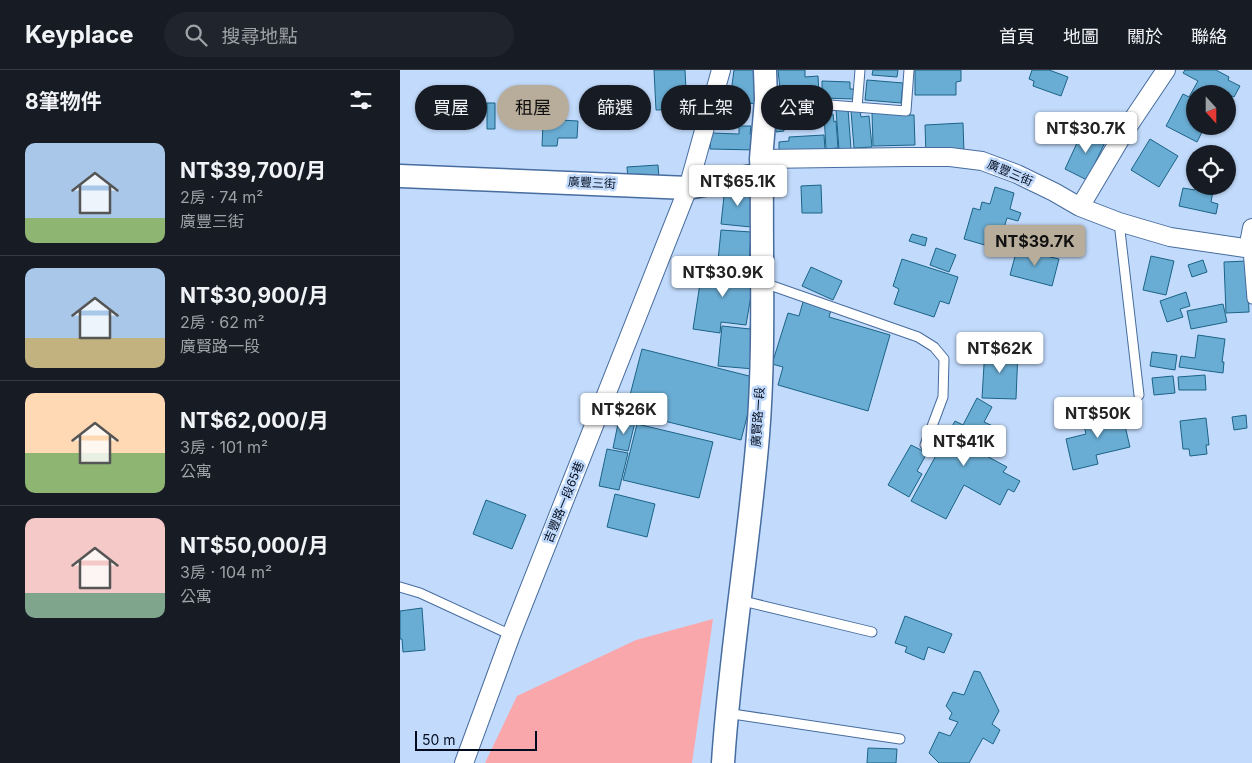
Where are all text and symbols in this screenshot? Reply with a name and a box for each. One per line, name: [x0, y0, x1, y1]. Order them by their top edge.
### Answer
search box: [164, 12, 514, 57]
text: Keyplace: [25, 20, 134, 49]
icon: search: [182, 21, 210, 49]
text: 搜尋地點: [222, 25, 298, 48]
text: 首頁: [999, 26, 1035, 47]
text: 地圖: [1063, 26, 1099, 47]
text: 關於: [1127, 26, 1163, 47]
text: 聯絡: [1191, 26, 1227, 47]
chip: 買屋: [415, 85, 487, 130]
chip: 租屋: [497, 85, 569, 130]
chip: 篩選: [579, 85, 651, 130]
chip: 新上架: [661, 85, 751, 130]
chip: 公寓: [761, 85, 833, 130]
north arrow: [1186, 85, 1236, 135]
map controls: [1186, 85, 1236, 195]
icon: filters: [347, 86, 375, 114]
text: 8筆物件: [25, 89, 102, 114]
pin: NT$30.7K: [1034, 112, 1138, 154]
text: NT$30.7K: [1046, 118, 1126, 138]
button: locate: [1186, 145, 1236, 195]
street label: 廣豐三街: [985, 156, 1035, 189]
text: NT$39,700/月: [180, 158, 326, 183]
icon: home: [65, 163, 125, 223]
pin: NT$65.1K: [686, 164, 790, 207]
text: NT$65.1K: [700, 171, 776, 191]
street label: 廣豐三街: [568, 174, 616, 191]
text: 2房 · 74 m²: [180, 187, 263, 207]
text: 廣豐三街: [180, 211, 244, 231]
pin: NT$39.7K: [983, 224, 1087, 267]
text: NT$39.7K: [995, 231, 1075, 251]
pin: NT$30.9K: [671, 256, 775, 298]
text: NT$30.9K: [682, 262, 764, 282]
text: NT$30,900/月: [180, 283, 329, 308]
icon: home: [65, 288, 125, 348]
text: 2房 · 62 m²: [180, 312, 265, 332]
pin: NT$62K: [959, 332, 1041, 374]
text: 廣賢路一段: [180, 336, 260, 356]
text: NT$62K: [967, 338, 1033, 358]
street label: 廣賢路一段: [748, 387, 767, 447]
pin: NT$26K: [583, 392, 665, 435]
pin: NT$50K: [1057, 396, 1139, 439]
text: NT$26K: [591, 399, 657, 419]
text: NT$50K: [1065, 403, 1131, 423]
text: NT$62,000/月: [180, 408, 329, 433]
icon: home: [65, 413, 125, 473]
pin: NT$41K: [923, 424, 1005, 467]
text: NT$41K: [933, 431, 995, 451]
text: 3房 · 101 m²: [180, 437, 268, 457]
street label: 吉豐路一段65巷: [540, 459, 587, 545]
text: 公寓: [180, 461, 212, 481]
text: NT$50,000/月: [180, 533, 329, 558]
icon: home: [65, 538, 125, 598]
text: 3房 · 104 m²: [180, 562, 272, 582]
text: 公寓: [180, 586, 212, 606]
scale bar: [415, 728, 538, 751]
text: 50 m: [422, 731, 456, 748]

